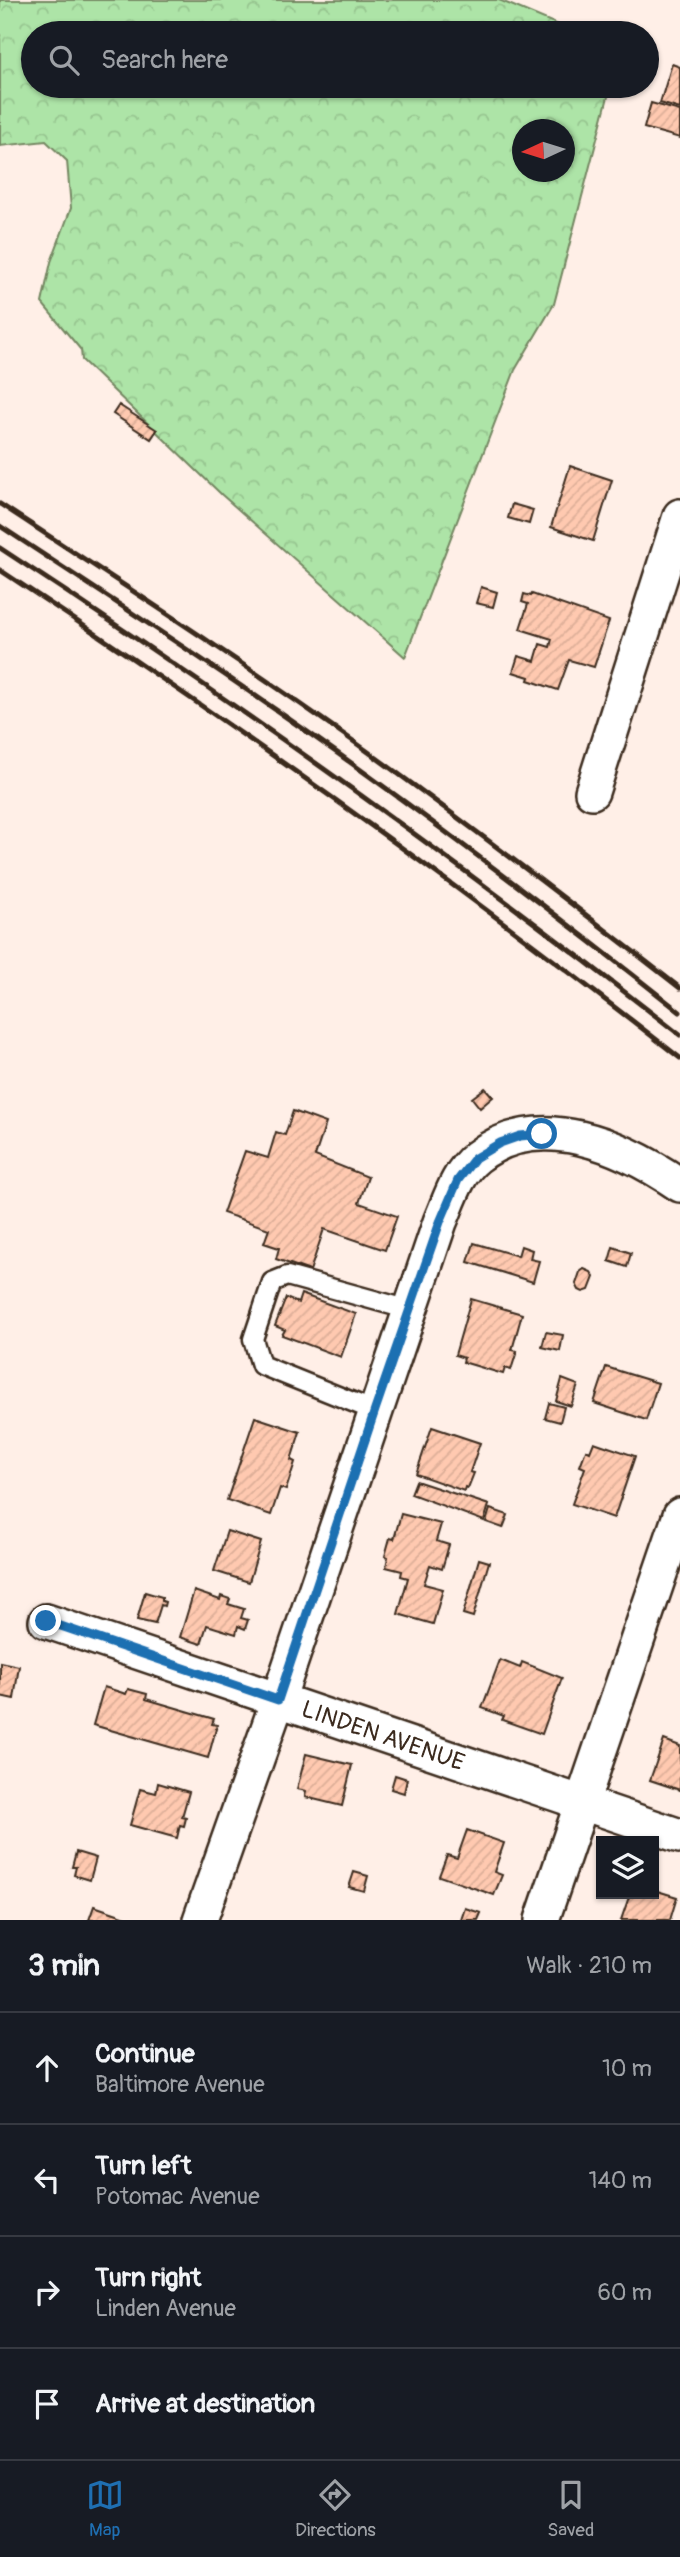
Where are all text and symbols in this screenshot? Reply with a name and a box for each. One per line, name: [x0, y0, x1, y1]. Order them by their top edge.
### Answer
search box: [21, 21, 659, 98]
icon: search: [45, 41, 83, 79]
text: Search here: [101, 44, 228, 76]
north arrow: [512, 119, 575, 182]
route start: [526, 1118, 557, 1149]
route end: [30, 1605, 61, 1636]
street label: LINDEN AVENUE: [298, 1695, 468, 1777]
map controls: [596, 1836, 659, 1899]
button: layers: [596, 1836, 659, 1899]
text: 3 min: [28, 1947, 100, 1984]
text: Walk · 210 m: [526, 1951, 652, 1980]
text: Continue: [95, 2038, 195, 2070]
icon: ahead: [28, 2049, 66, 2087]
text: 10 m: [602, 2054, 652, 2083]
text: Baltimore Avenue: [95, 2070, 265, 2099]
text: Turn left: [95, 2150, 191, 2182]
icon: left: [28, 2161, 66, 2199]
text: 140 m: [589, 2166, 652, 2195]
text: Potomac Avenue: [95, 2182, 259, 2211]
text: Turn right: [95, 2262, 201, 2294]
icon: right: [28, 2273, 66, 2311]
text: 60 m: [597, 2278, 652, 2307]
text: Linden Avenue: [95, 2294, 236, 2323]
icon: arrive: [28, 2385, 66, 2423]
text: Arrive at destination: [95, 2388, 315, 2420]
tab: Map: [86, 2476, 124, 2542]
tab: Directions: [295, 2476, 376, 2542]
tab: Saved: [547, 2476, 594, 2542]

